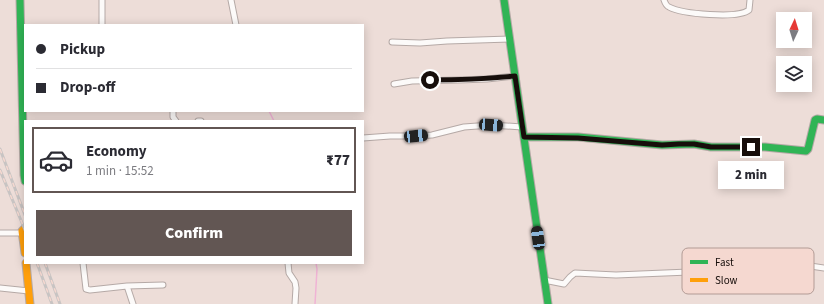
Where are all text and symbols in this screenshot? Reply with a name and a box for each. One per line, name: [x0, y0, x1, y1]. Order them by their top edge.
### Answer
north arrow: [776, 12, 812, 48]
map controls: [776, 12, 812, 92]
text: Pickup: [60, 39, 105, 60]
button: layers: [776, 56, 812, 92]
route start: [421, 71, 439, 89]
text: Drop-off: [60, 77, 115, 98]
car: [479, 118, 503, 132]
car: [403, 129, 429, 143]
route end: [742, 138, 760, 156]
text: Economy: [86, 141, 147, 162]
icon: car: [38, 142, 74, 178]
text: ₹77: [326, 150, 350, 171]
callout: 2 min: [718, 161, 784, 189]
text: 1 min · 15:52: [86, 162, 154, 180]
text: 2 min: [735, 166, 767, 184]
button: Confirm: [36, 210, 352, 256]
car: [530, 225, 546, 251]
legend: [682, 248, 814, 294]
text: Fast: [715, 255, 734, 270]
text: Slow: [715, 273, 738, 288]

